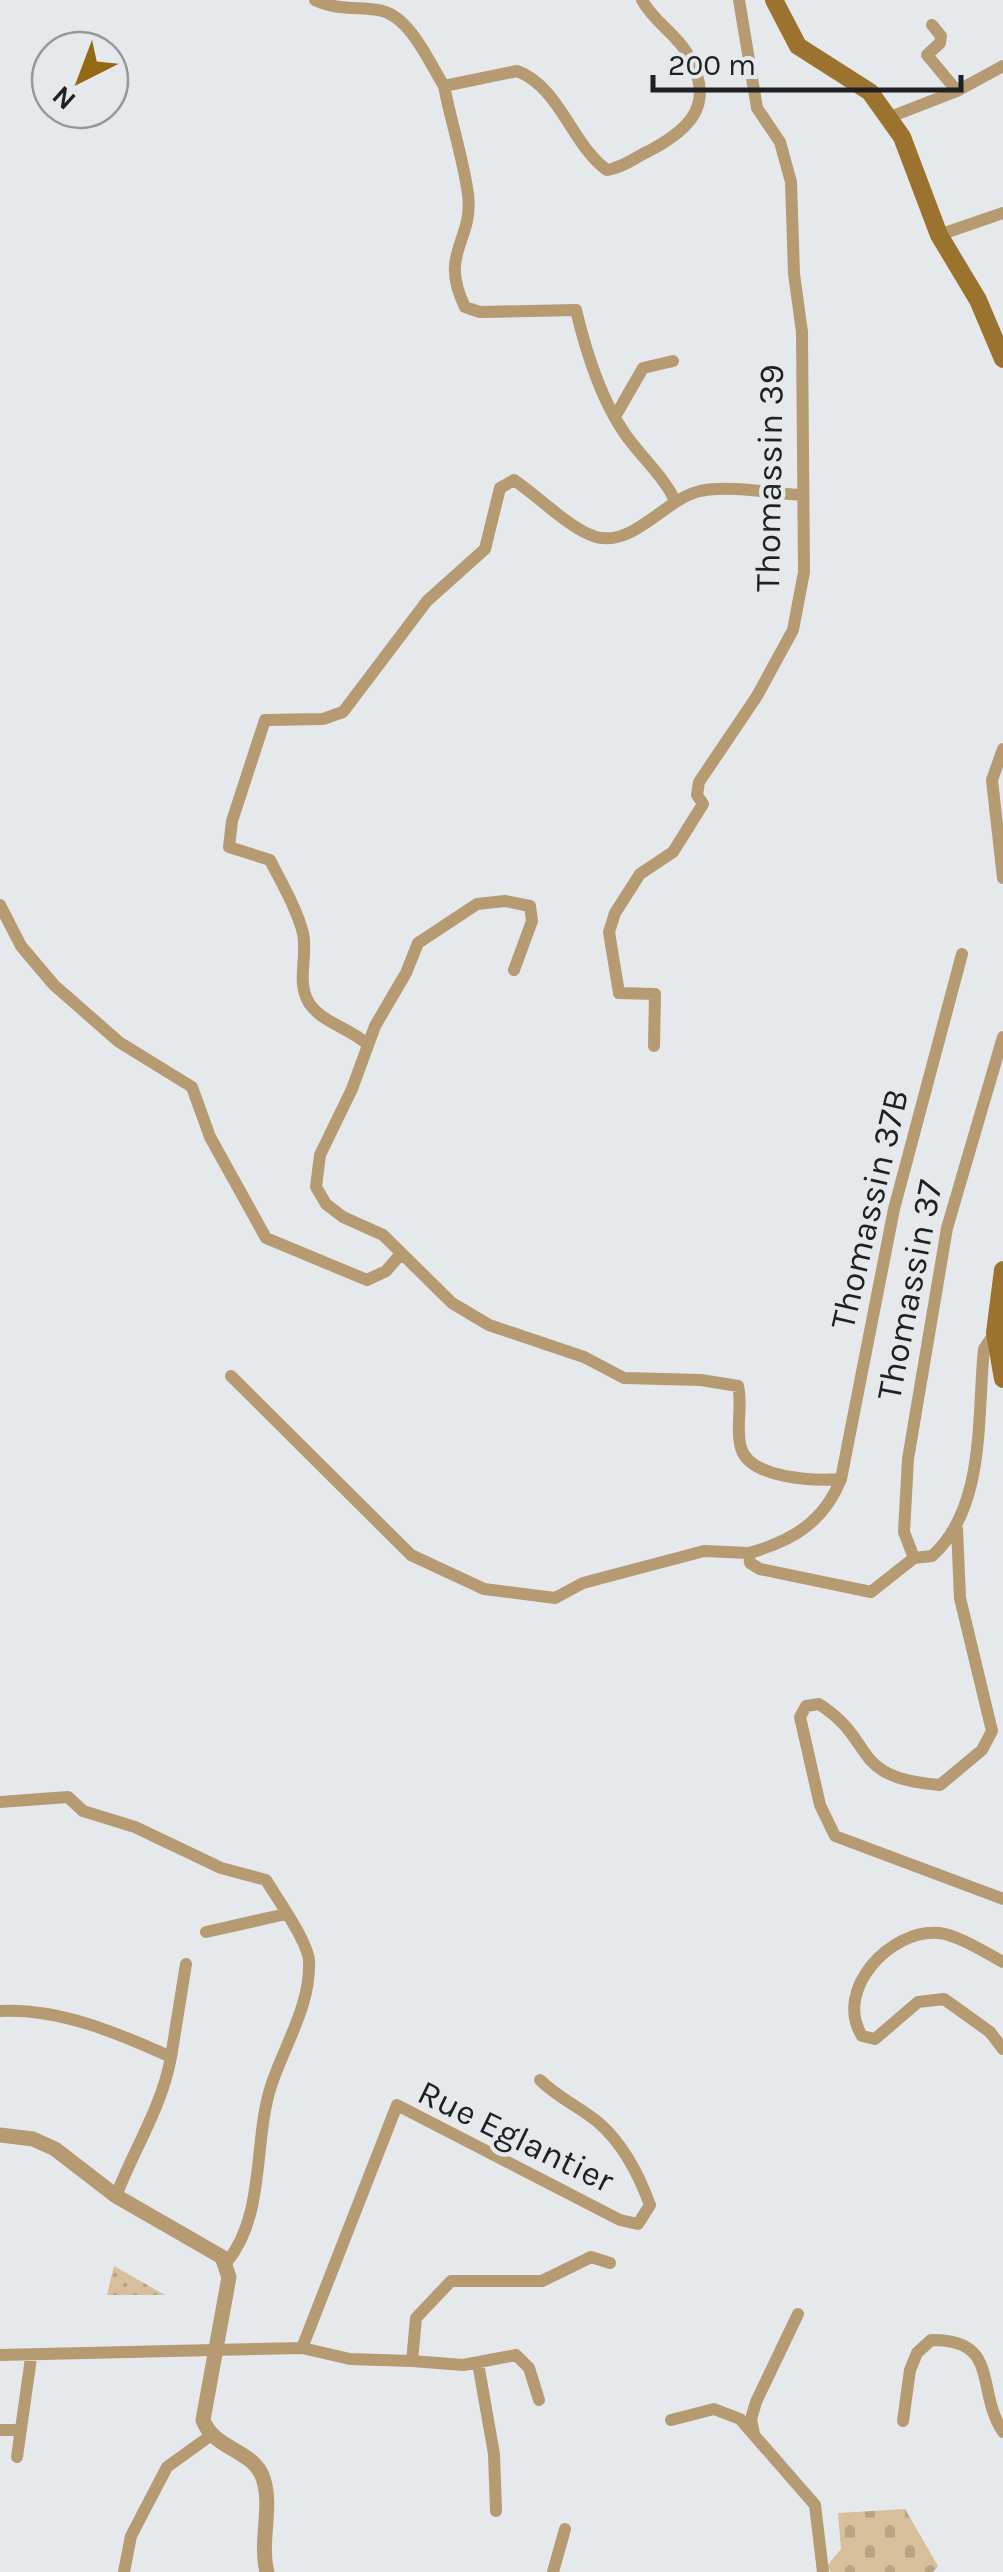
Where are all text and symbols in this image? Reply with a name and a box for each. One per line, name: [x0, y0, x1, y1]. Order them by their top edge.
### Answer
north arrow: [30, 30, 130, 130]
scale bar: [653, 30, 960, 92]
text: 200 m: [668, 47, 756, 83]
text: N: [45, 79, 82, 117]
street label: Thomassin 39: [747, 364, 792, 592]
street label: Thomassin 37B: [821, 1085, 917, 1333]
street label: Thomassin 37: [867, 1176, 951, 1404]
street label: Rue Eglantier: [411, 2071, 621, 2202]

